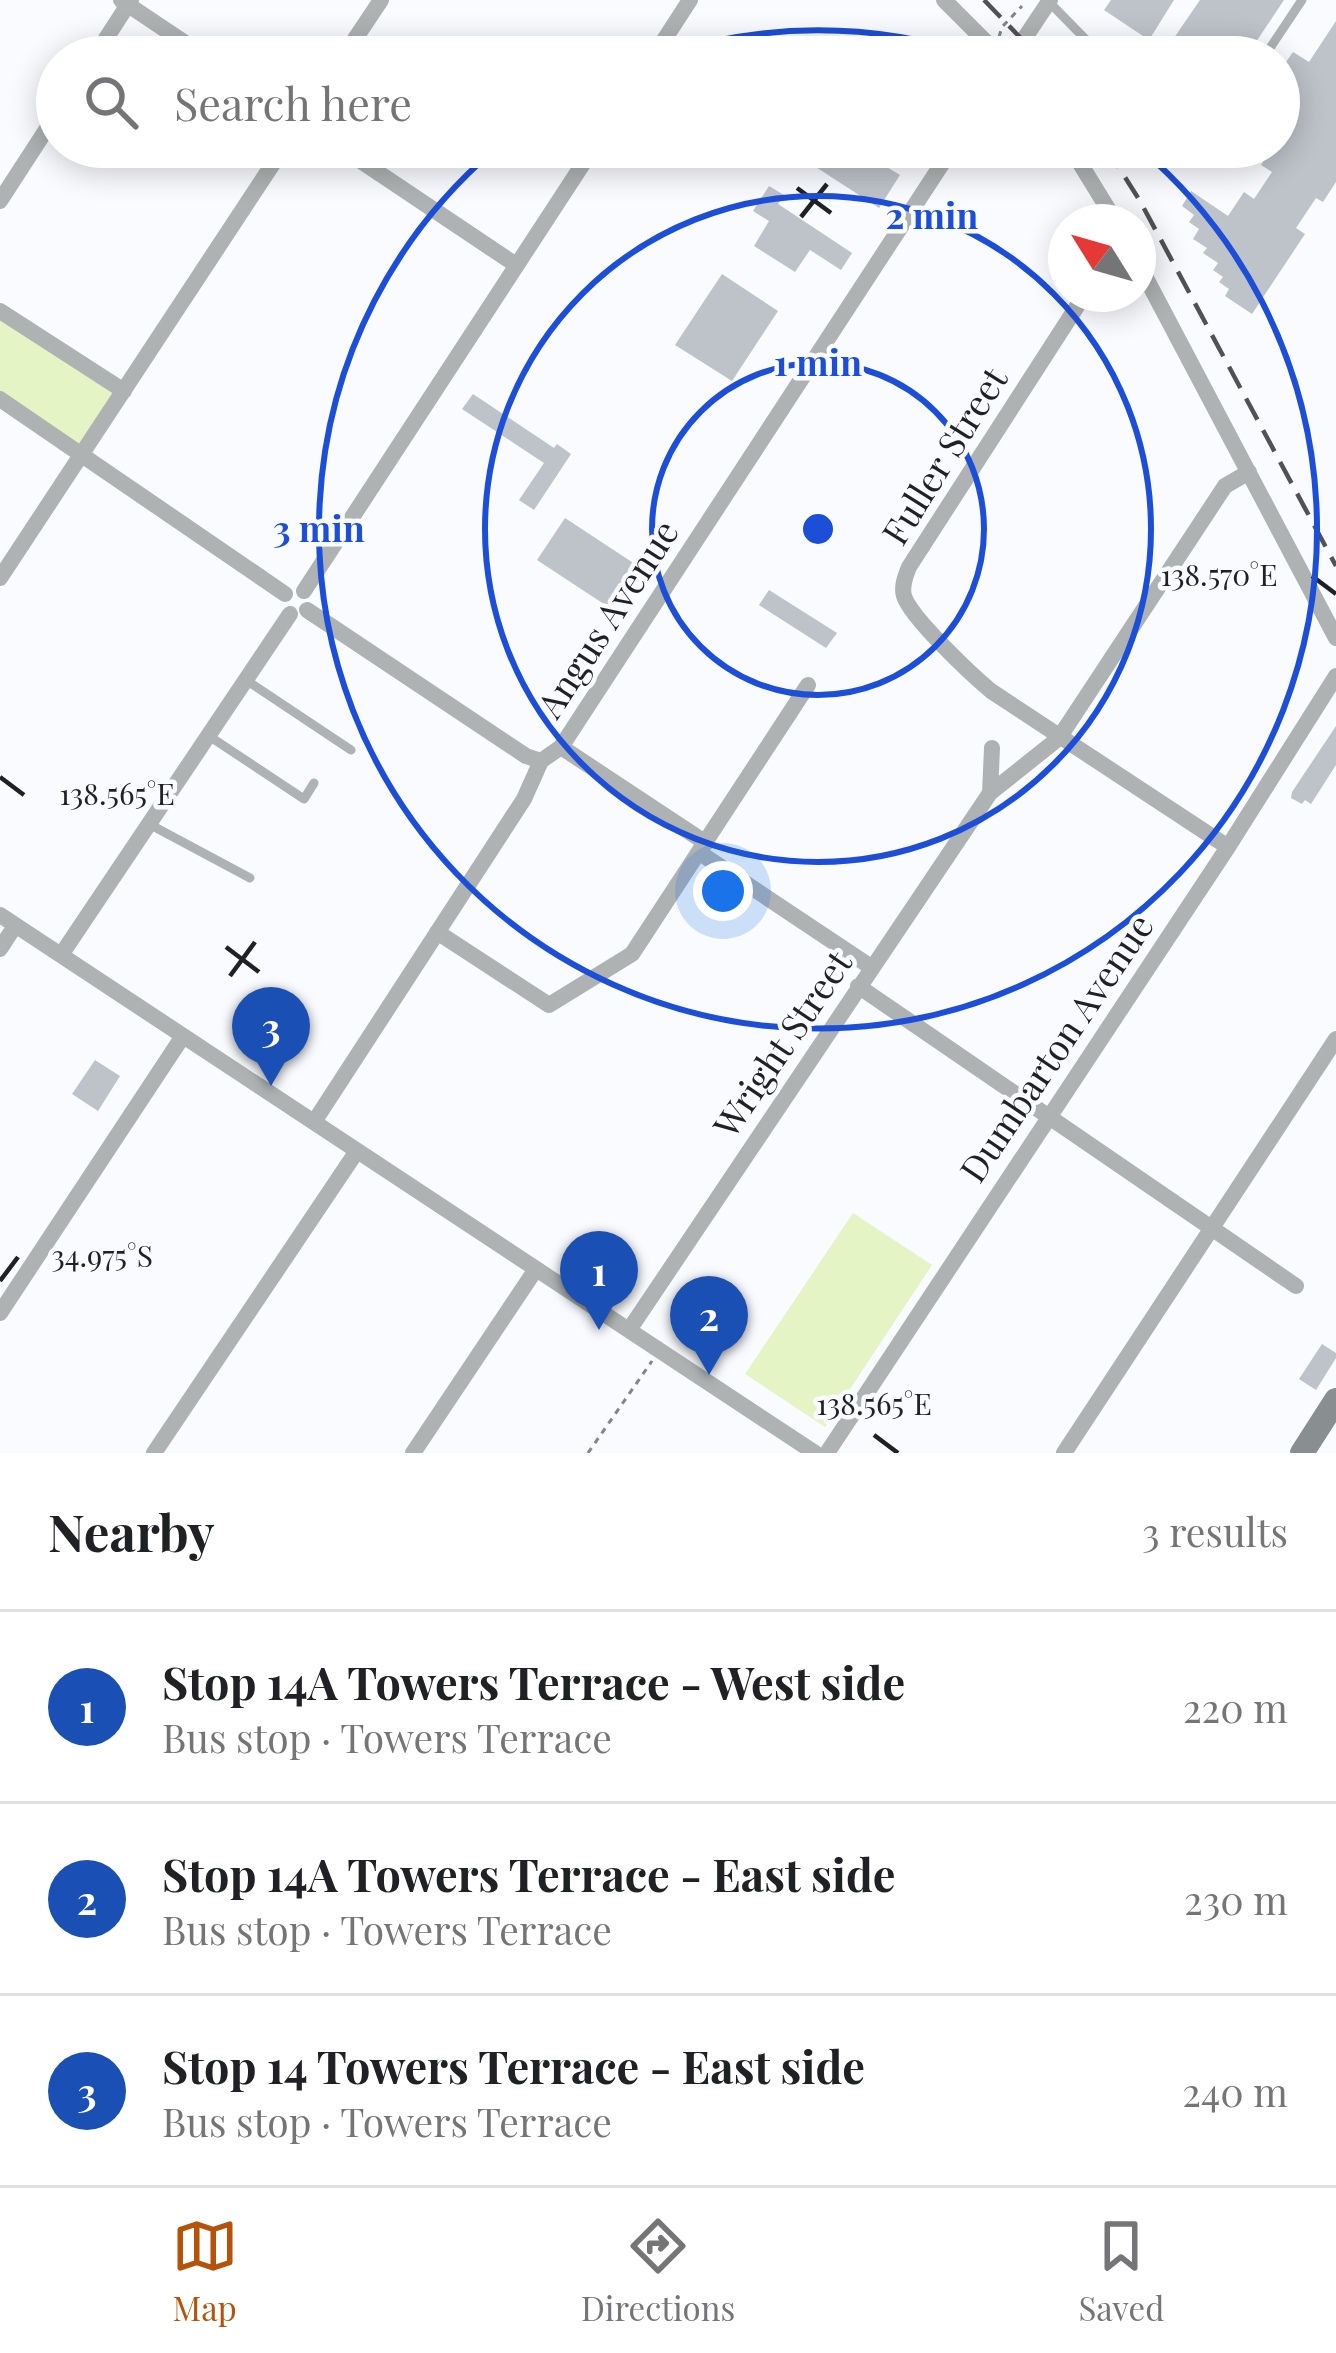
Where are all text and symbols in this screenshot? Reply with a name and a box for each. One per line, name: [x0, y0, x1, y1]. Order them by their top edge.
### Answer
search box: [36, 36, 1300, 168]
icon: search: [78, 69, 144, 135]
text: Search here: [174, 72, 412, 132]
text: 2 min: [886, 190, 978, 238]
north arrow: [1048, 204, 1156, 312]
text: 1 min: [774, 337, 862, 385]
street label: Fuller Street: [869, 356, 1017, 553]
text: 3 min: [273, 503, 365, 551]
centre of rings: [797, 508, 839, 550]
street label: Angus Avenue: [524, 510, 688, 727]
text: 138.570°E: [1160, 554, 1278, 594]
text: 138.565°E: [59, 773, 175, 813]
your location: [693, 861, 753, 921]
street label: Dumbarton Avenue: [947, 904, 1163, 1190]
street label: Wright Street: [700, 939, 862, 1147]
pin: 3: [232, 987, 310, 1086]
pin: 1: [560, 1231, 638, 1330]
text: 34.975°S: [51, 1235, 153, 1275]
pin: 2: [670, 1276, 748, 1375]
text: 138.565°E: [816, 1383, 932, 1423]
text: Nearby: [48, 1497, 214, 1565]
text: 3 results: [1142, 1505, 1288, 1557]
text: Stop 14A Towers Terrace - West side: [162, 1651, 905, 1711]
text: 1: [80, 1681, 94, 1733]
text: 220 m: [1183, 1681, 1288, 1733]
text: Bus stop · Towers Terrace: [162, 1711, 612, 1763]
text: Stop 14A Towers Terrace - East side: [162, 1843, 896, 1903]
text: 2: [77, 1873, 97, 1925]
text: 230 m: [1184, 1873, 1288, 1925]
text: Bus stop · Towers Terrace: [162, 1903, 612, 1955]
text: Stop 14 Towers Terrace - East side: [162, 2035, 865, 2095]
text: 3: [77, 2065, 97, 2117]
text: 240 m: [1182, 2065, 1288, 2117]
text: Bus stop · Towers Terrace: [162, 2095, 612, 2147]
tab: Map: [172, 2213, 238, 2329]
tab: Directions: [581, 2213, 735, 2329]
tab: Saved: [1079, 2213, 1164, 2329]

